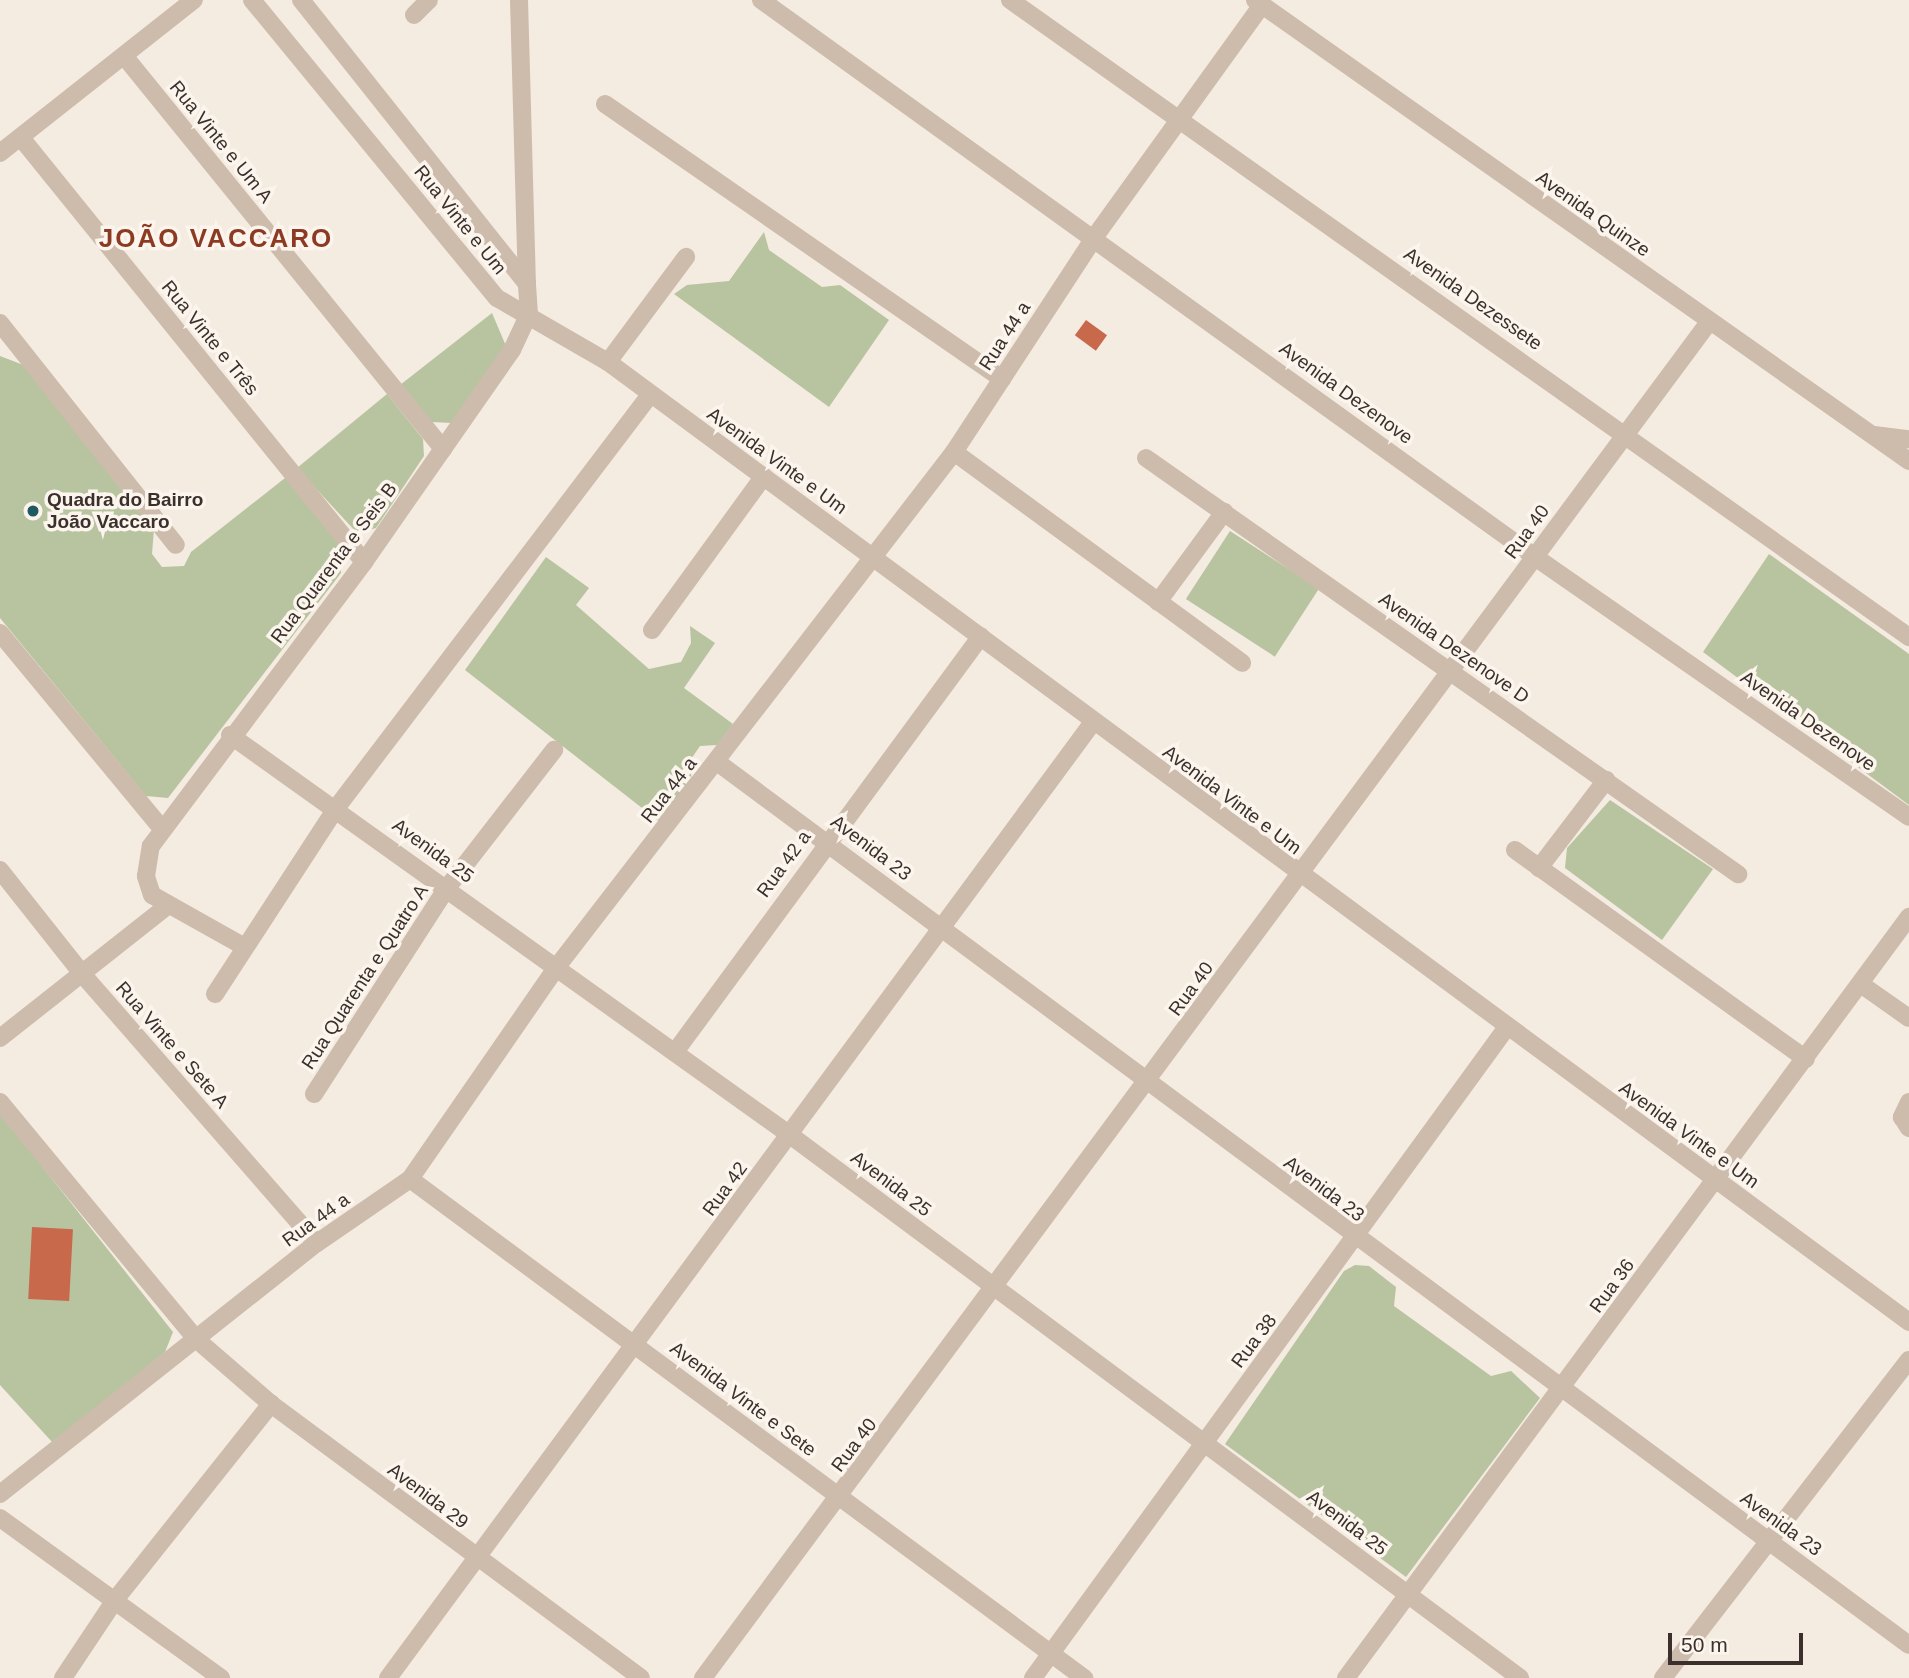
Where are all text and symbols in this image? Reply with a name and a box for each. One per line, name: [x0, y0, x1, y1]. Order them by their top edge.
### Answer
street label: Rua Vinte e Um A: [164, 76, 278, 208]
street label: Rua Vinte e Um: [409, 161, 511, 279]
street label: Avenida Quinze: [1532, 166, 1654, 262]
district label: JOÃO VACCARO: [100, 223, 332, 255]
street label: Avenida Dezessete: [1400, 243, 1546, 355]
street label: Rua Vinte e Três: [157, 276, 263, 400]
street label: Rua 44 a: [974, 297, 1036, 375]
street label: Avenida Dezenove: [1275, 337, 1417, 449]
street label: Avenida Vinte e Um: [703, 403, 851, 519]
street label: Rua Quarenta e Seis B: [266, 478, 402, 648]
place label: Quadra do Bairro João Vaccaro: [47, 489, 203, 533]
street label: Rua 40: [1500, 501, 1554, 563]
marker: Quadra do Bairro João Vaccaro: [25, 503, 41, 519]
street label: Avenida Dezenove D: [1374, 588, 1534, 708]
street label: Avenida Dezenove: [1736, 666, 1880, 776]
street label: Avenida Vinte e Um: [1158, 741, 1306, 859]
street label: Rua 44 a: [636, 753, 702, 827]
street label: Avenida 23: [826, 810, 916, 886]
street label: Avenida 25: [388, 814, 478, 888]
street label: Rua 42 a: [752, 826, 816, 902]
street label: Rua Quarenta e Quatro A: [296, 880, 434, 1074]
street label: Rua 40: [1164, 958, 1218, 1020]
street label: Rua Vinte e Sete A: [110, 977, 234, 1113]
street label: Avenida Vinte e Um: [1615, 1077, 1763, 1193]
street label: Avenida 25: [846, 1146, 936, 1222]
street label: Avenida 23: [1279, 1151, 1369, 1227]
street label: Rua 42: [698, 1158, 752, 1220]
street label: Rua 44 a: [278, 1188, 354, 1252]
street label: Rua 36: [1585, 1255, 1639, 1317]
street label: Rua 38: [1226, 1310, 1282, 1372]
street label: Avenida Vinte e Sete: [666, 1337, 820, 1461]
street label: Rua 40: [826, 1414, 882, 1476]
street label: Avenida 29: [383, 1458, 473, 1534]
street label: Avenida 25: [1302, 1485, 1392, 1561]
street label: Avenida 23: [1736, 1487, 1826, 1561]
scale bar: [1671, 1618, 1806, 1662]
text: 50 m: [1681, 1633, 1728, 1656]

